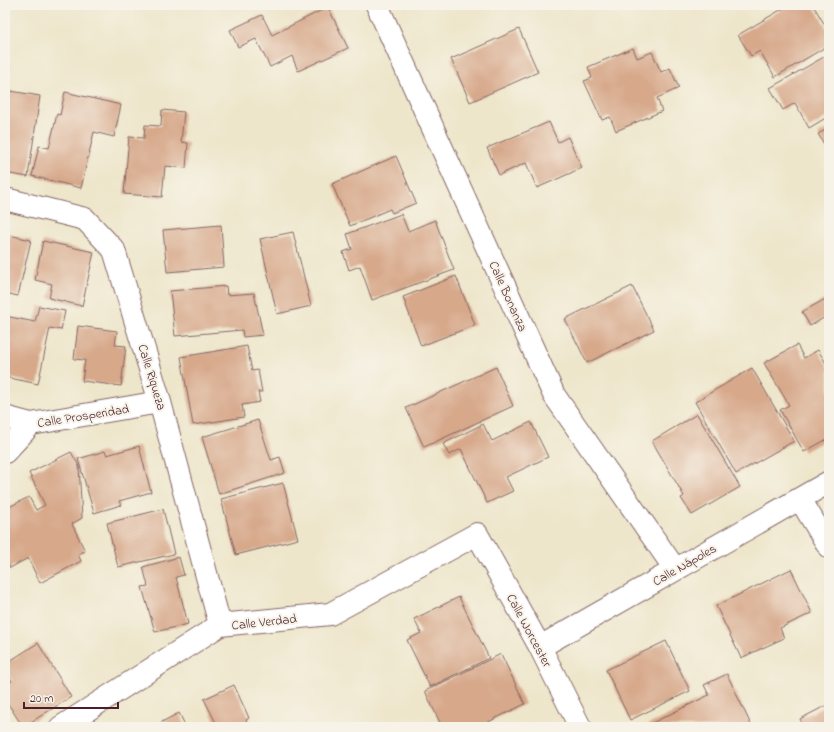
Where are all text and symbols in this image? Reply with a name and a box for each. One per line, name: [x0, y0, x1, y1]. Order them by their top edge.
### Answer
street label: Calle Bonanza: [484, 258, 532, 335]
street label: Calle Riqueza: [133, 342, 171, 413]
street label: Calle Prosperidad: [36, 400, 131, 433]
street label: Calle Nápoles: [649, 539, 721, 591]
street label: Calle Worcester: [501, 591, 557, 672]
street label: Calle Verdad: [231, 610, 298, 635]
scale bar: [24, 684, 118, 710]
text: 20 m: [30, 690, 53, 708]

